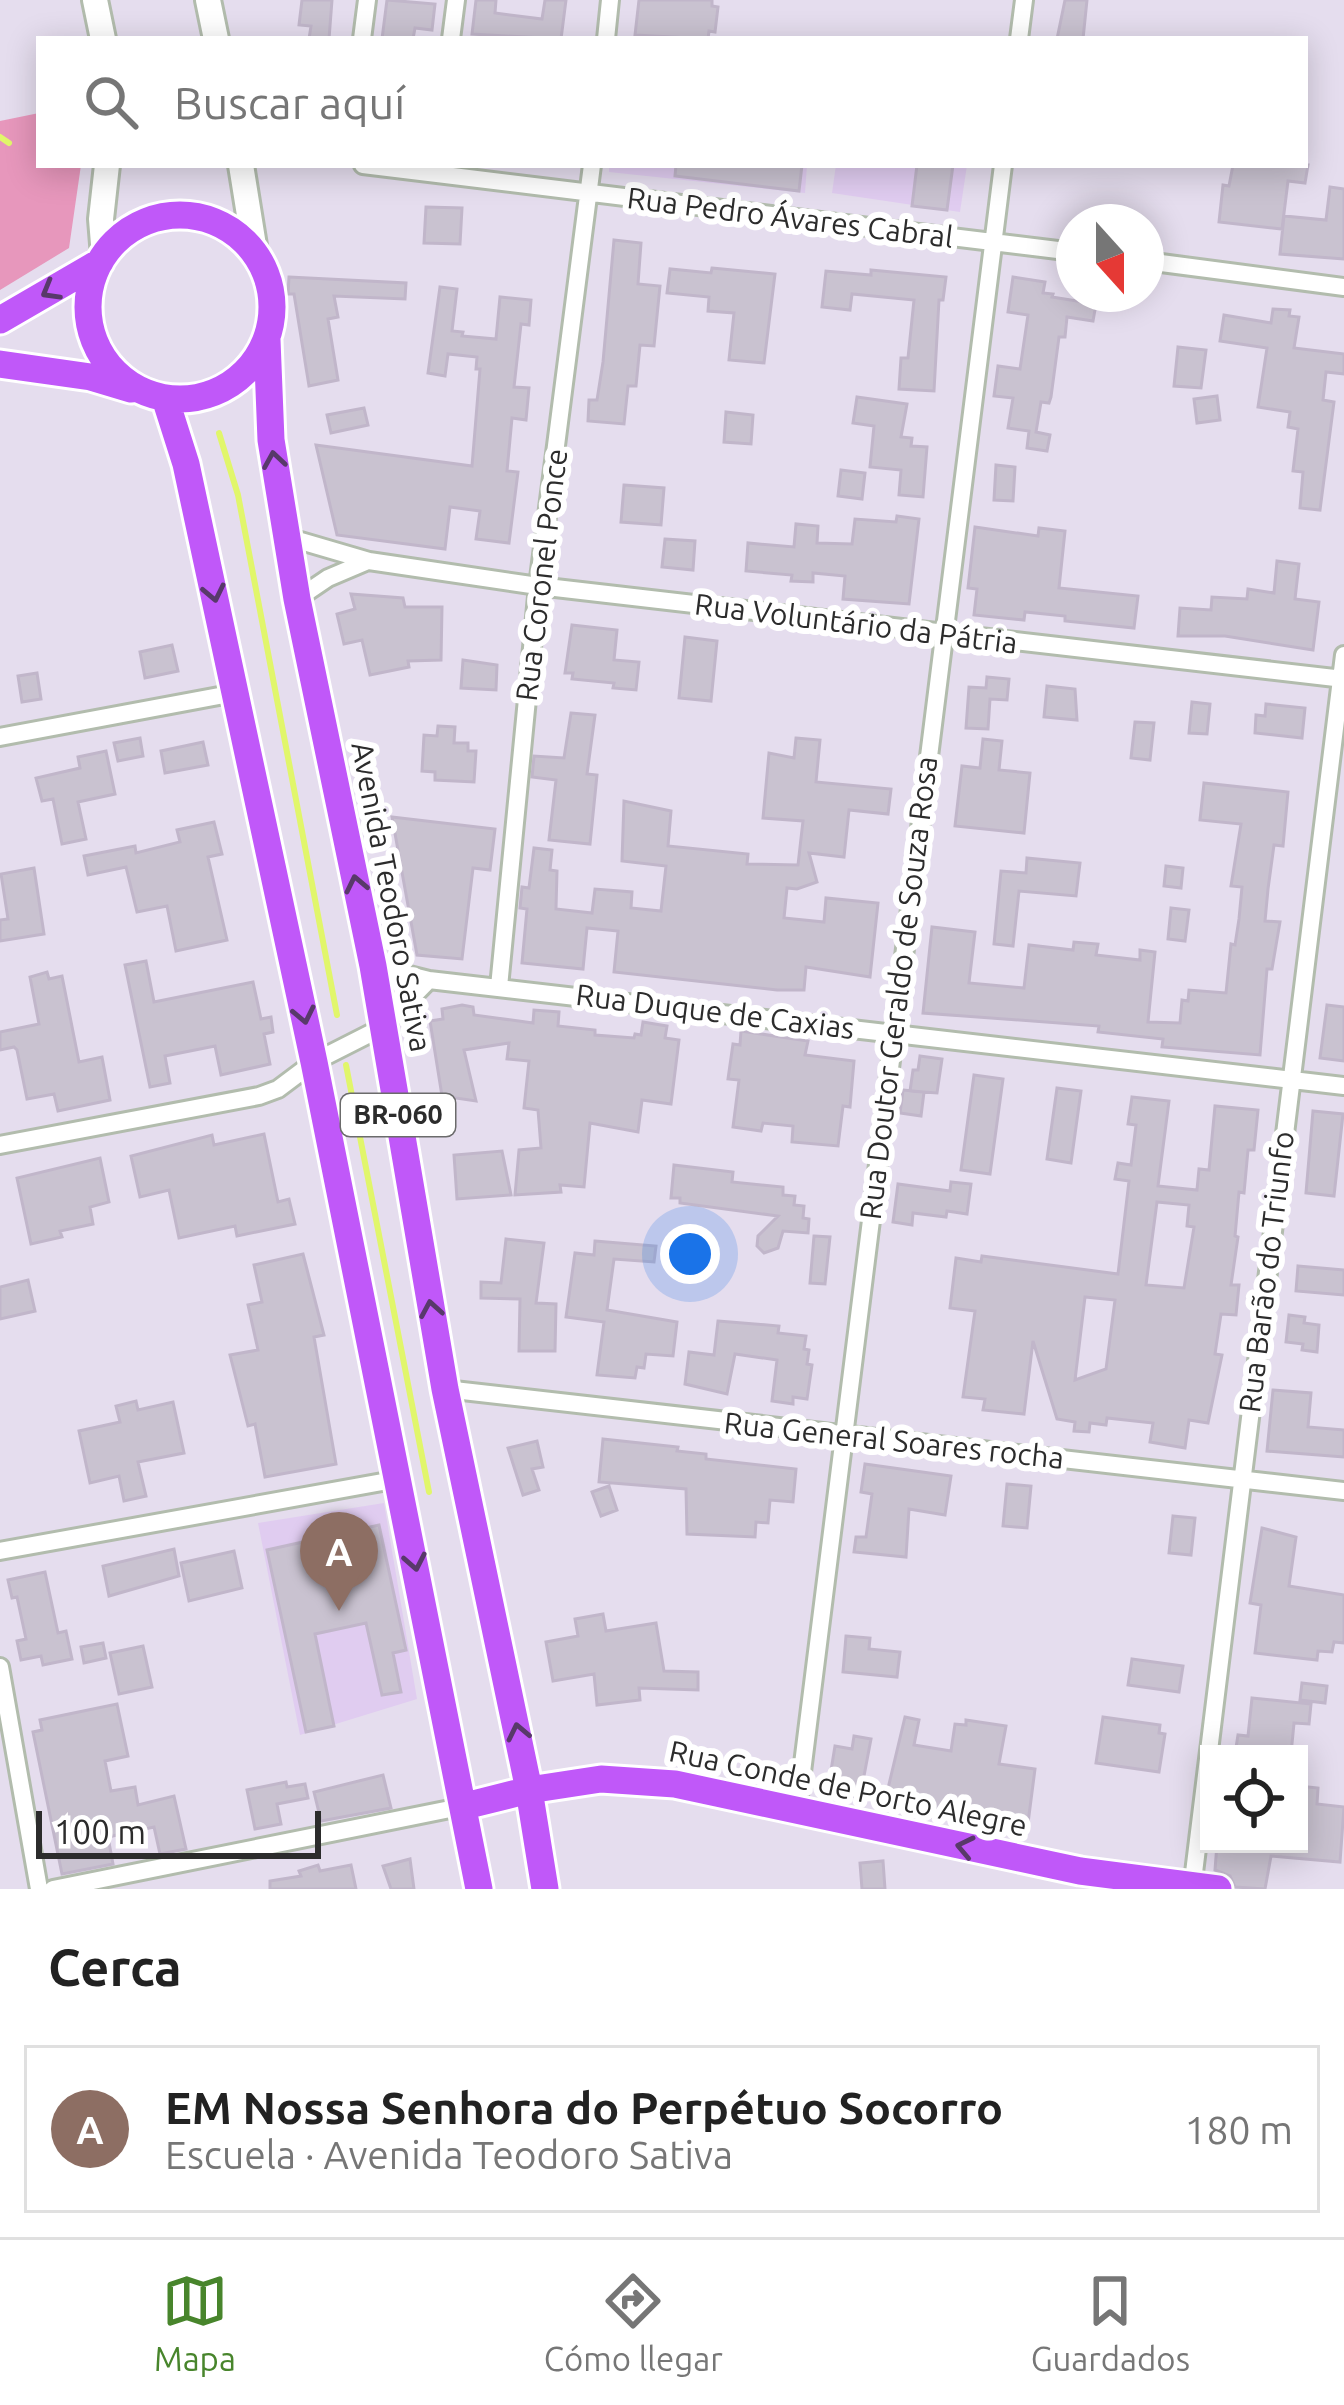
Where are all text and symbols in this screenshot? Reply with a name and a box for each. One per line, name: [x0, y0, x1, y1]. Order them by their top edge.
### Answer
search box: [36, 36, 1308, 168]
icon: search: [78, 69, 144, 135]
text: Buscar aquí: [174, 77, 405, 128]
street label: Rua Pedro Ávares Cabral: [625, 179, 955, 254]
north arrow: [1056, 204, 1164, 312]
one-way arrow: [41, 277, 63, 299]
street label: Rua Coronel Ponce: [509, 447, 573, 703]
one-way arrow: [262, 450, 288, 470]
one-way arrow: [200, 582, 225, 602]
street label: Rua Voluntário da Pátria: [693, 586, 1019, 660]
street label: Avenida Teodoro Sativa: [345, 739, 439, 1055]
street label: Rua Doutor Geraldo de Souza Rosa: [853, 754, 943, 1221]
one-way arrow: [344, 874, 370, 894]
street label: Rua Duque de Caxias: [574, 977, 856, 1045]
one-way arrow: [290, 1005, 316, 1025]
road number: BR-060: [341, 1094, 455, 1136]
street label: Rua Barão do Triunfo: [1232, 1129, 1300, 1415]
your location: [660, 1224, 720, 1284]
one-way arrow: [420, 1300, 445, 1320]
street label: Rua General Soares rocha: [722, 1405, 1066, 1475]
pin: A: [300, 1512, 378, 1611]
one-way arrow: [402, 1552, 427, 1572]
one-way arrow: [506, 1723, 531, 1743]
street label: Rua Conde de Porto Alegre: [666, 1733, 1030, 1843]
map controls: [1200, 1745, 1308, 1853]
button: locate: [1200, 1745, 1308, 1853]
scale bar: [36, 1805, 321, 1858]
text: 100 m: [54, 1813, 146, 1850]
one-way arrow: [955, 1835, 975, 1861]
text: Cerca: [48, 1938, 182, 1996]
text: EM Nossa Senhora do Perpétuo Socorro: [165, 2082, 1003, 2133]
text: A: [76, 2108, 104, 2151]
text: 180 m: [1184, 2108, 1293, 2151]
text: Escuela · Avenida Teodoro Sativa: [165, 2133, 733, 2176]
tab: Mapa: [154, 2268, 236, 2377]
tab: Cómo llegar: [544, 2268, 723, 2377]
tab: Guardados: [1031, 2268, 1190, 2377]

